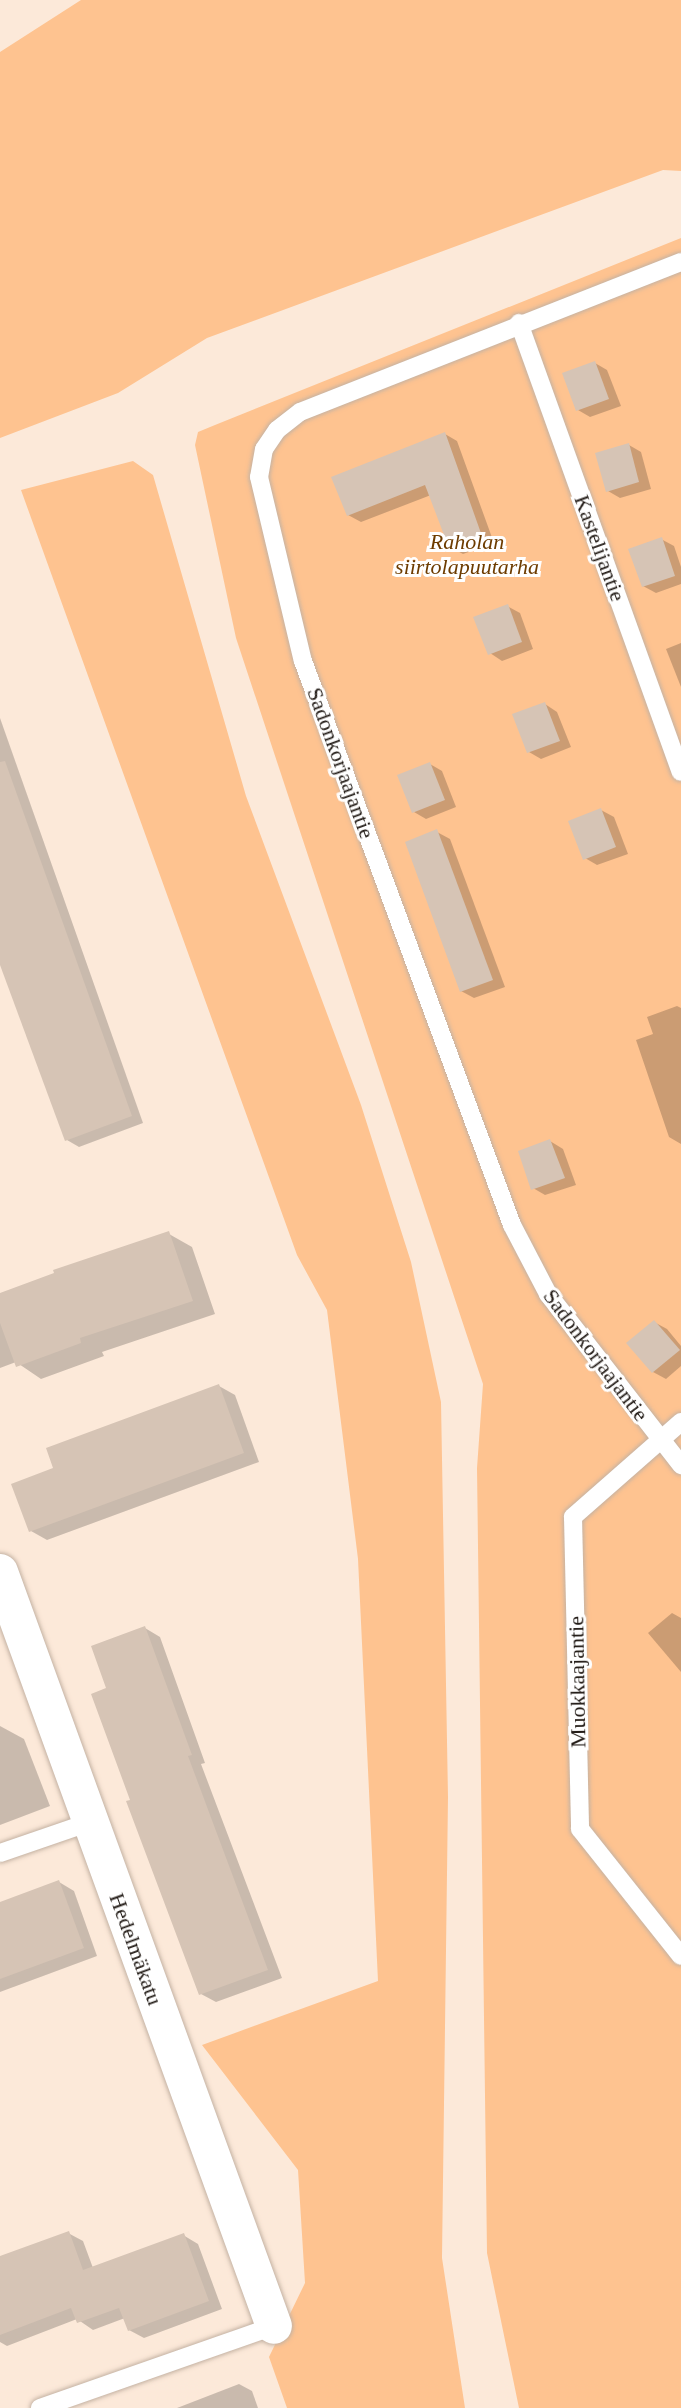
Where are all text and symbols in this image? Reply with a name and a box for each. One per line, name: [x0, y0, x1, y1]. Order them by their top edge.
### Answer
street label: Kastelijantie: [569, 491, 631, 605]
park label: Raholan siirtolapuutarha: [395, 528, 539, 580]
street label: Sadonkorjaajantie: [301, 684, 381, 842]
street label: Sadonkorjaajantie: [538, 1284, 654, 1426]
street label: Muokkaajantie: [563, 1616, 591, 1748]
street label: Hedelmäkatu: [104, 1889, 168, 2009]

